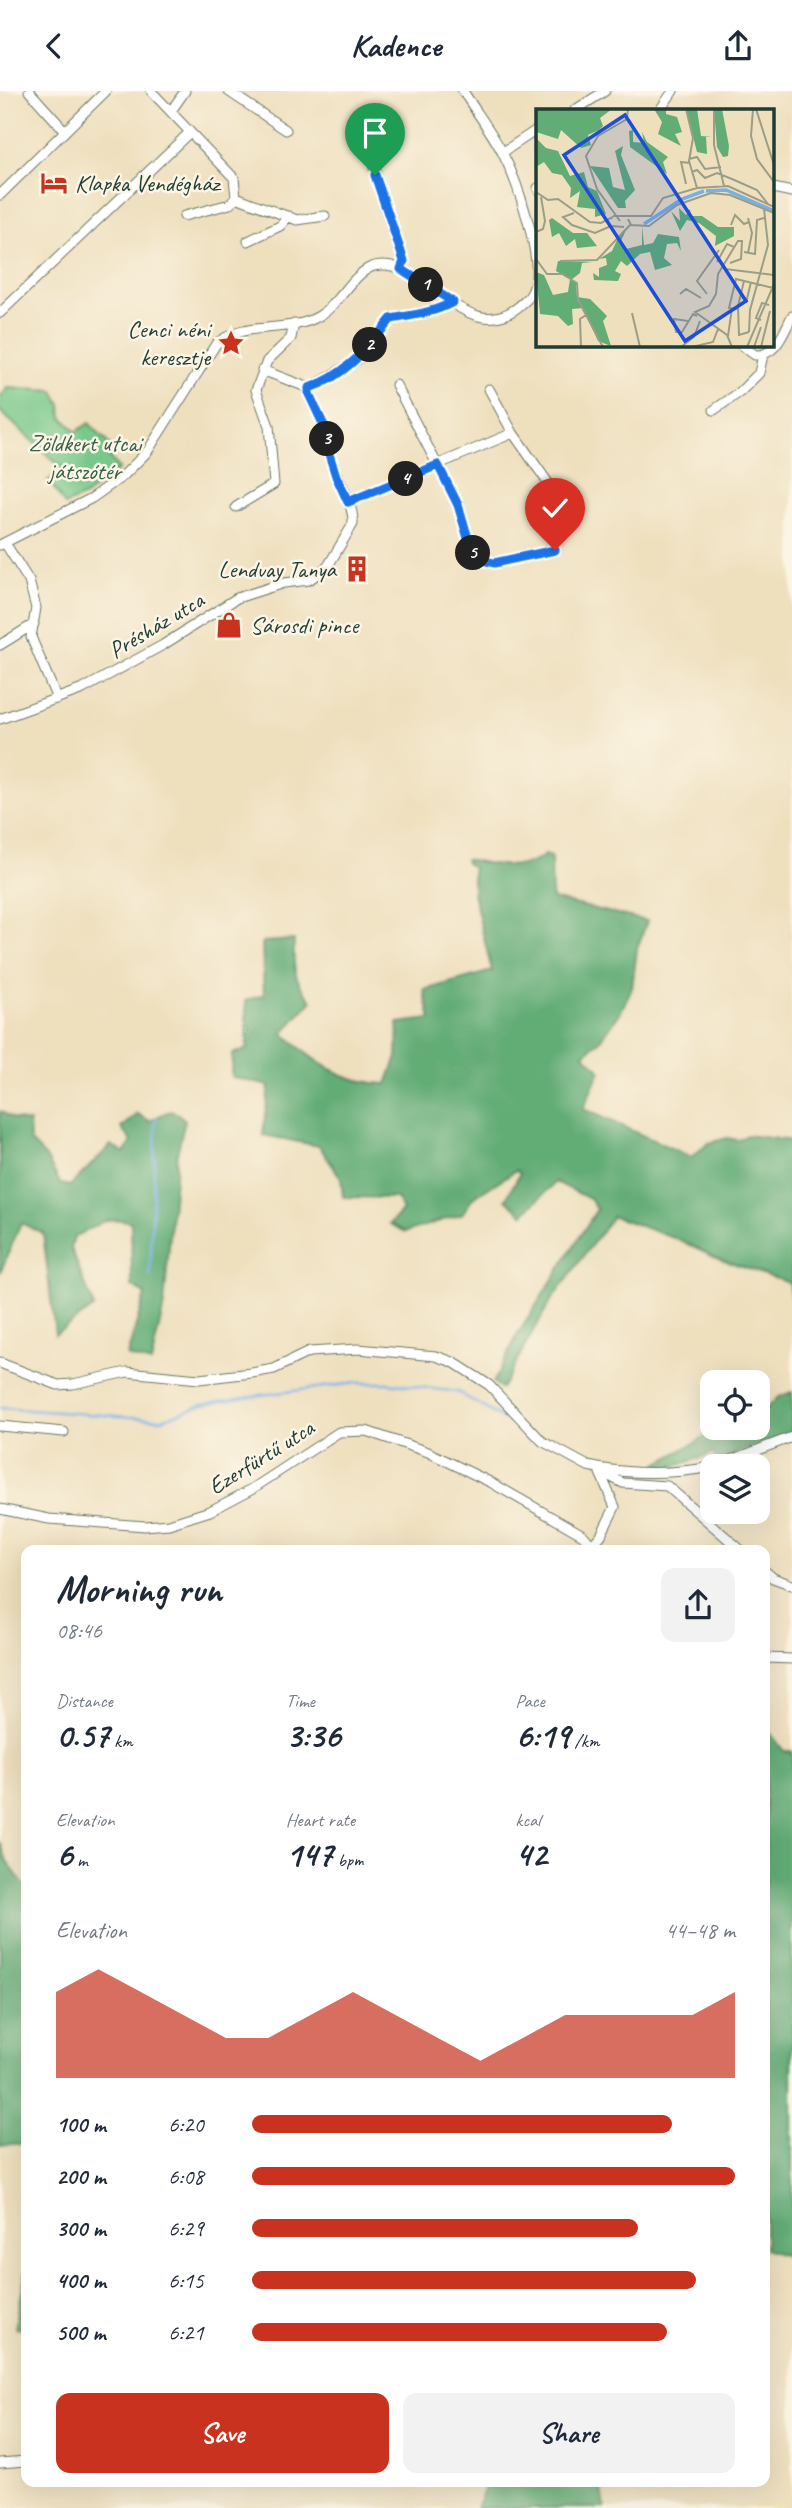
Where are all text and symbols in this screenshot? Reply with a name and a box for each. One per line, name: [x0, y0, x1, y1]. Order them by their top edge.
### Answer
text: Kadence: [351, 25, 441, 66]
icon: back: [35, 27, 73, 65]
icon: share: [719, 27, 757, 65]
pin: [345, 103, 405, 175]
inset map: [536, 109, 774, 347]
icon: arrive: [356, 114, 394, 152]
hotel icon: Klapka Vendégház: [39, 168, 69, 198]
place label: Klapka Vendégház: [75, 168, 222, 198]
pin: 1: [408, 267, 444, 303]
text: 1: [421, 272, 430, 296]
place label: Cenci néni keresztje: [127, 314, 213, 372]
pin: 2: [352, 327, 388, 363]
place icon: Cenci néni keresztje: [216, 328, 246, 358]
text: 2: [365, 332, 374, 356]
pin: 3: [310, 421, 344, 457]
text: 3: [322, 426, 331, 450]
park label: Zöldkert utcai játszótér: [28, 428, 144, 486]
pin: 4: [388, 461, 424, 497]
text: 4: [401, 466, 410, 490]
pin: [525, 478, 585, 550]
icon: check: [536, 489, 574, 527]
pin: 5: [456, 535, 490, 571]
text: 5: [468, 540, 477, 564]
place label: Lendvay Tanya: [218, 554, 337, 584]
building icon: Lendvay Tanya: [342, 554, 372, 584]
street label: Présház utca: [103, 584, 210, 665]
shop icon: Sárosdi pince: [214, 610, 244, 640]
place label: Sárosdi pince: [250, 610, 360, 640]
map controls: [700, 1370, 770, 1524]
button: locate: [700, 1370, 770, 1440]
street label: Ezerfürtű utca: [203, 1412, 321, 1501]
button: layers: [700, 1454, 770, 1524]
text: Morning run: [56, 1566, 222, 1613]
button: share: [661, 1568, 735, 1642]
text: 08:46: [56, 1616, 102, 1645]
text: Distance: [56, 1689, 113, 1713]
text: Time: [286, 1689, 315, 1713]
text: Pace: [515, 1689, 545, 1713]
text: 0.57: [56, 1713, 109, 1758]
text: 3:36: [286, 1713, 341, 1758]
text: 6:19: [515, 1713, 570, 1758]
text: km: [109, 1729, 133, 1753]
text: /km: [570, 1729, 599, 1753]
text: Elevation: [56, 1808, 114, 1832]
text: Heart rate: [286, 1808, 355, 1832]
text: kcal: [515, 1808, 540, 1832]
text: 6: [56, 1832, 73, 1877]
text: 147: [286, 1832, 333, 1877]
text: 42: [515, 1832, 547, 1877]
text: m: [73, 1848, 88, 1872]
text: bpm: [333, 1848, 363, 1872]
text: Elevation: [56, 1916, 127, 1945]
text: 44–48 m: [665, 1916, 735, 1945]
text: 100 m: [56, 2110, 106, 2139]
text: 6:20: [168, 2110, 204, 2139]
text: 200 m: [56, 2162, 106, 2191]
text: 6:08: [168, 2162, 204, 2191]
text: 300 m: [56, 2214, 106, 2243]
text: 6:29: [168, 2214, 204, 2243]
text: 400 m: [56, 2266, 106, 2295]
text: 6:15: [168, 2266, 204, 2295]
text: 500 m: [56, 2318, 105, 2347]
text: 6:21: [168, 2318, 204, 2347]
button: Save: [56, 2393, 389, 2473]
button: Share: [403, 2393, 735, 2473]

